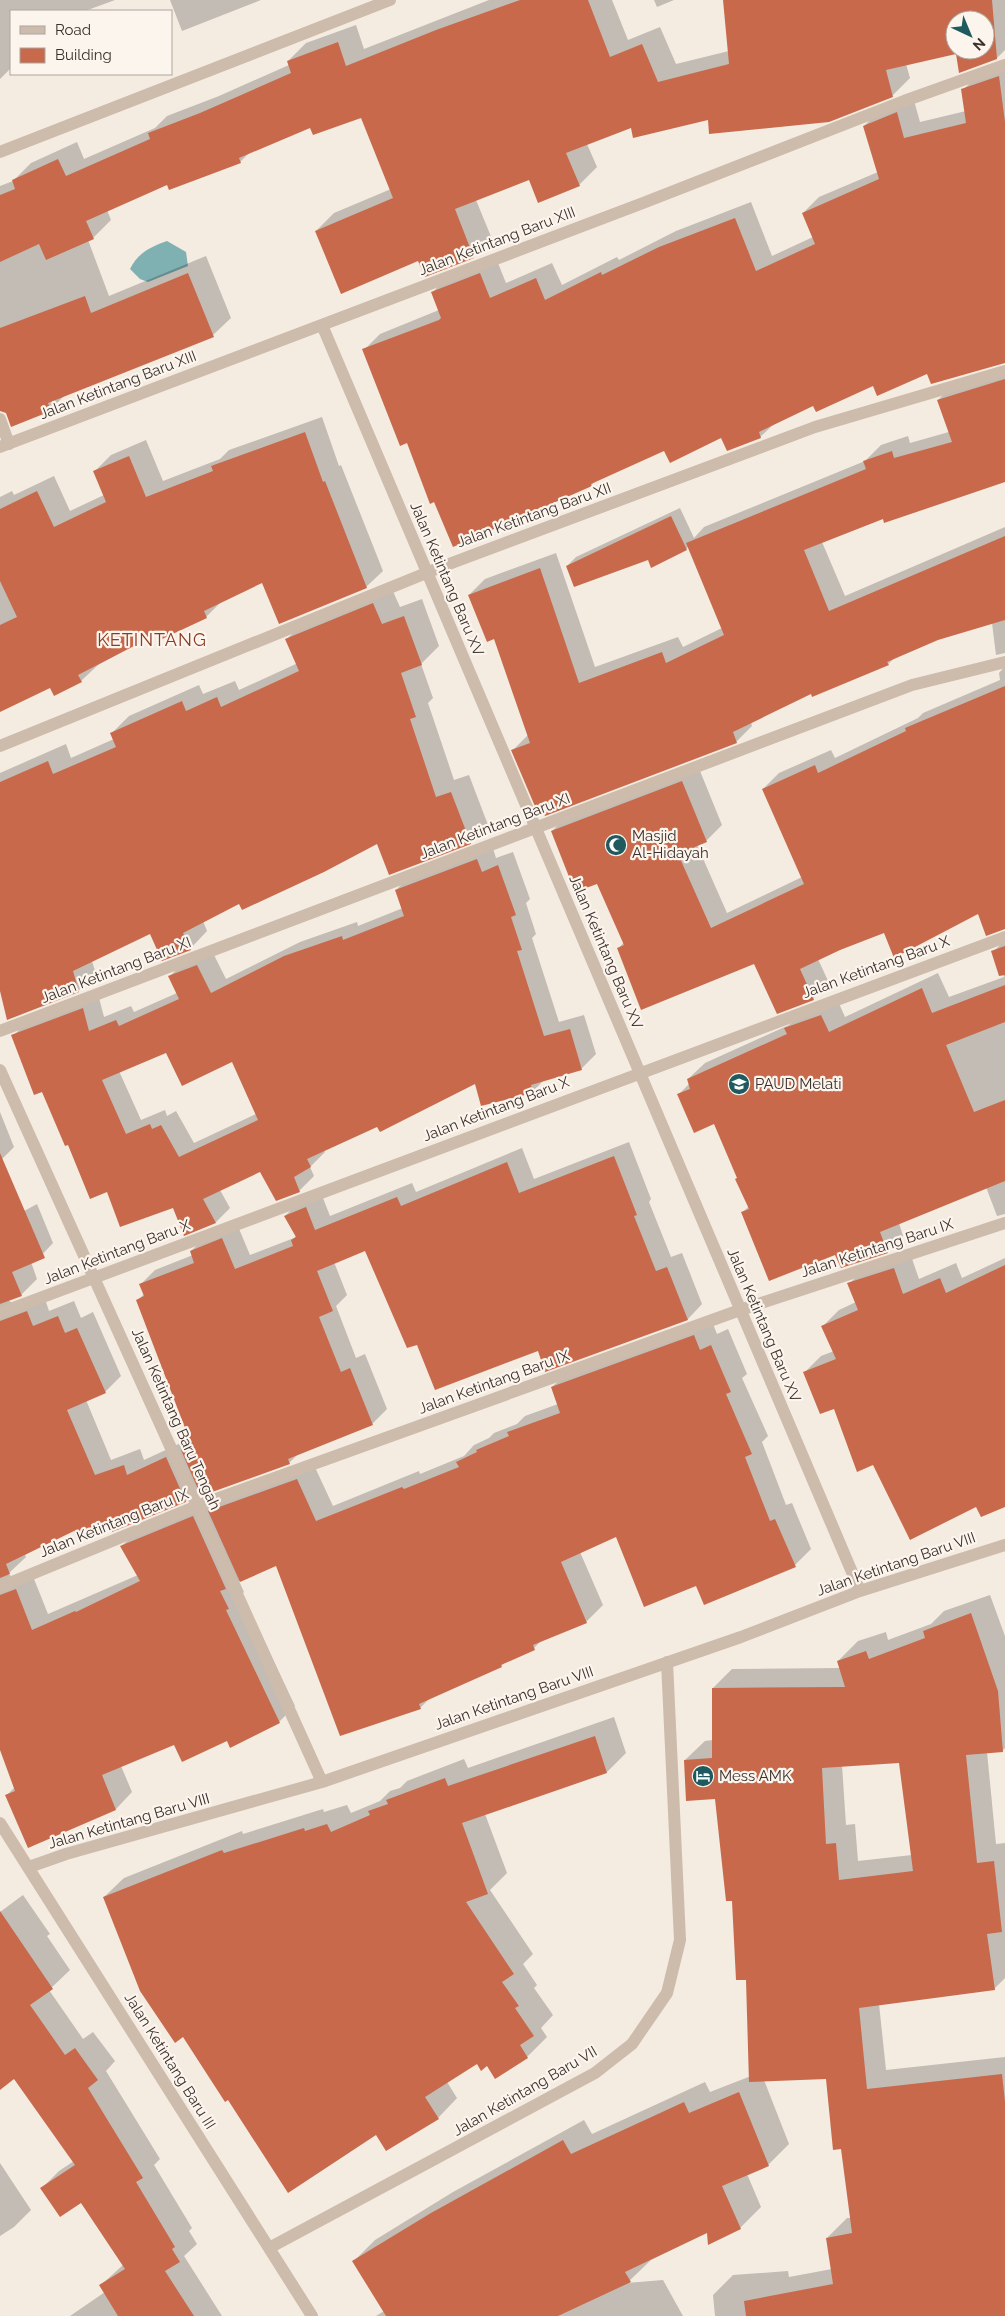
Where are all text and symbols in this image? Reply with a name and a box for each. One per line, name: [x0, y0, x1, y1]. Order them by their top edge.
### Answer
legend: [10, 10, 172, 75]
north arrow: [945, 10, 995, 60]
text: Road: [55, 21, 91, 39]
text: N: [970, 35, 988, 54]
text: Building: [55, 46, 112, 64]
street label: Jalan Ketintang Baru XIII: [416, 203, 578, 279]
street label: Jalan Ketintang Baru XIII: [37, 347, 199, 423]
street label: Jalan Ketintang Baru XII: [454, 479, 614, 551]
street label: Jalan Ketintang Baru XV: [406, 499, 488, 659]
district label: KETINTANG: [97, 629, 207, 650]
street label: Jalan Ketintang Baru XI: [417, 789, 573, 863]
place label: Masjid Al-Hidayah: [632, 827, 709, 862]
mosque icon: Masjid Al-Hidayah: [604, 833, 628, 857]
street label: Jalan Ketintang Baru XV: [565, 872, 647, 1032]
street label: Jalan Ketintang Baru X: [800, 932, 953, 1002]
street label: Jalan Ketintang Baru XI: [38, 933, 194, 1007]
school or university icon: PAUD Melati: [727, 1072, 751, 1096]
street label: Jalan Ketintang Baru X: [420, 1073, 572, 1145]
place label: PAUD Melati: [755, 1075, 842, 1093]
street label: Jalan Ketintang Baru IX: [798, 1215, 956, 1281]
street label: Jalan Ketintang Baru X: [41, 1216, 193, 1288]
street label: Jalan Ketintang Baru XV: [723, 1245, 805, 1405]
street label: Jalan Ketintang Baru Tengah: [128, 1325, 224, 1513]
street label: Jalan Ketintang Baru IX: [416, 1346, 572, 1418]
street label: Jalan Ketintang Baru IX: [37, 1485, 192, 1561]
street label: Jalan Ketintang Baru VIII: [814, 1528, 978, 1600]
street label: Jalan Ketintang Baru VIII: [432, 1662, 596, 1734]
hotel icon: Mess AMK: [691, 1764, 715, 1788]
place label: Mess AMK: [719, 1767, 792, 1785]
street label: Jalan Ketintang Baru VIII: [46, 1789, 212, 1853]
street label: Jalan Ketintang Baru III: [121, 1990, 219, 2132]
street label: Jalan Ketintang Baru VII: [450, 2042, 600, 2140]

